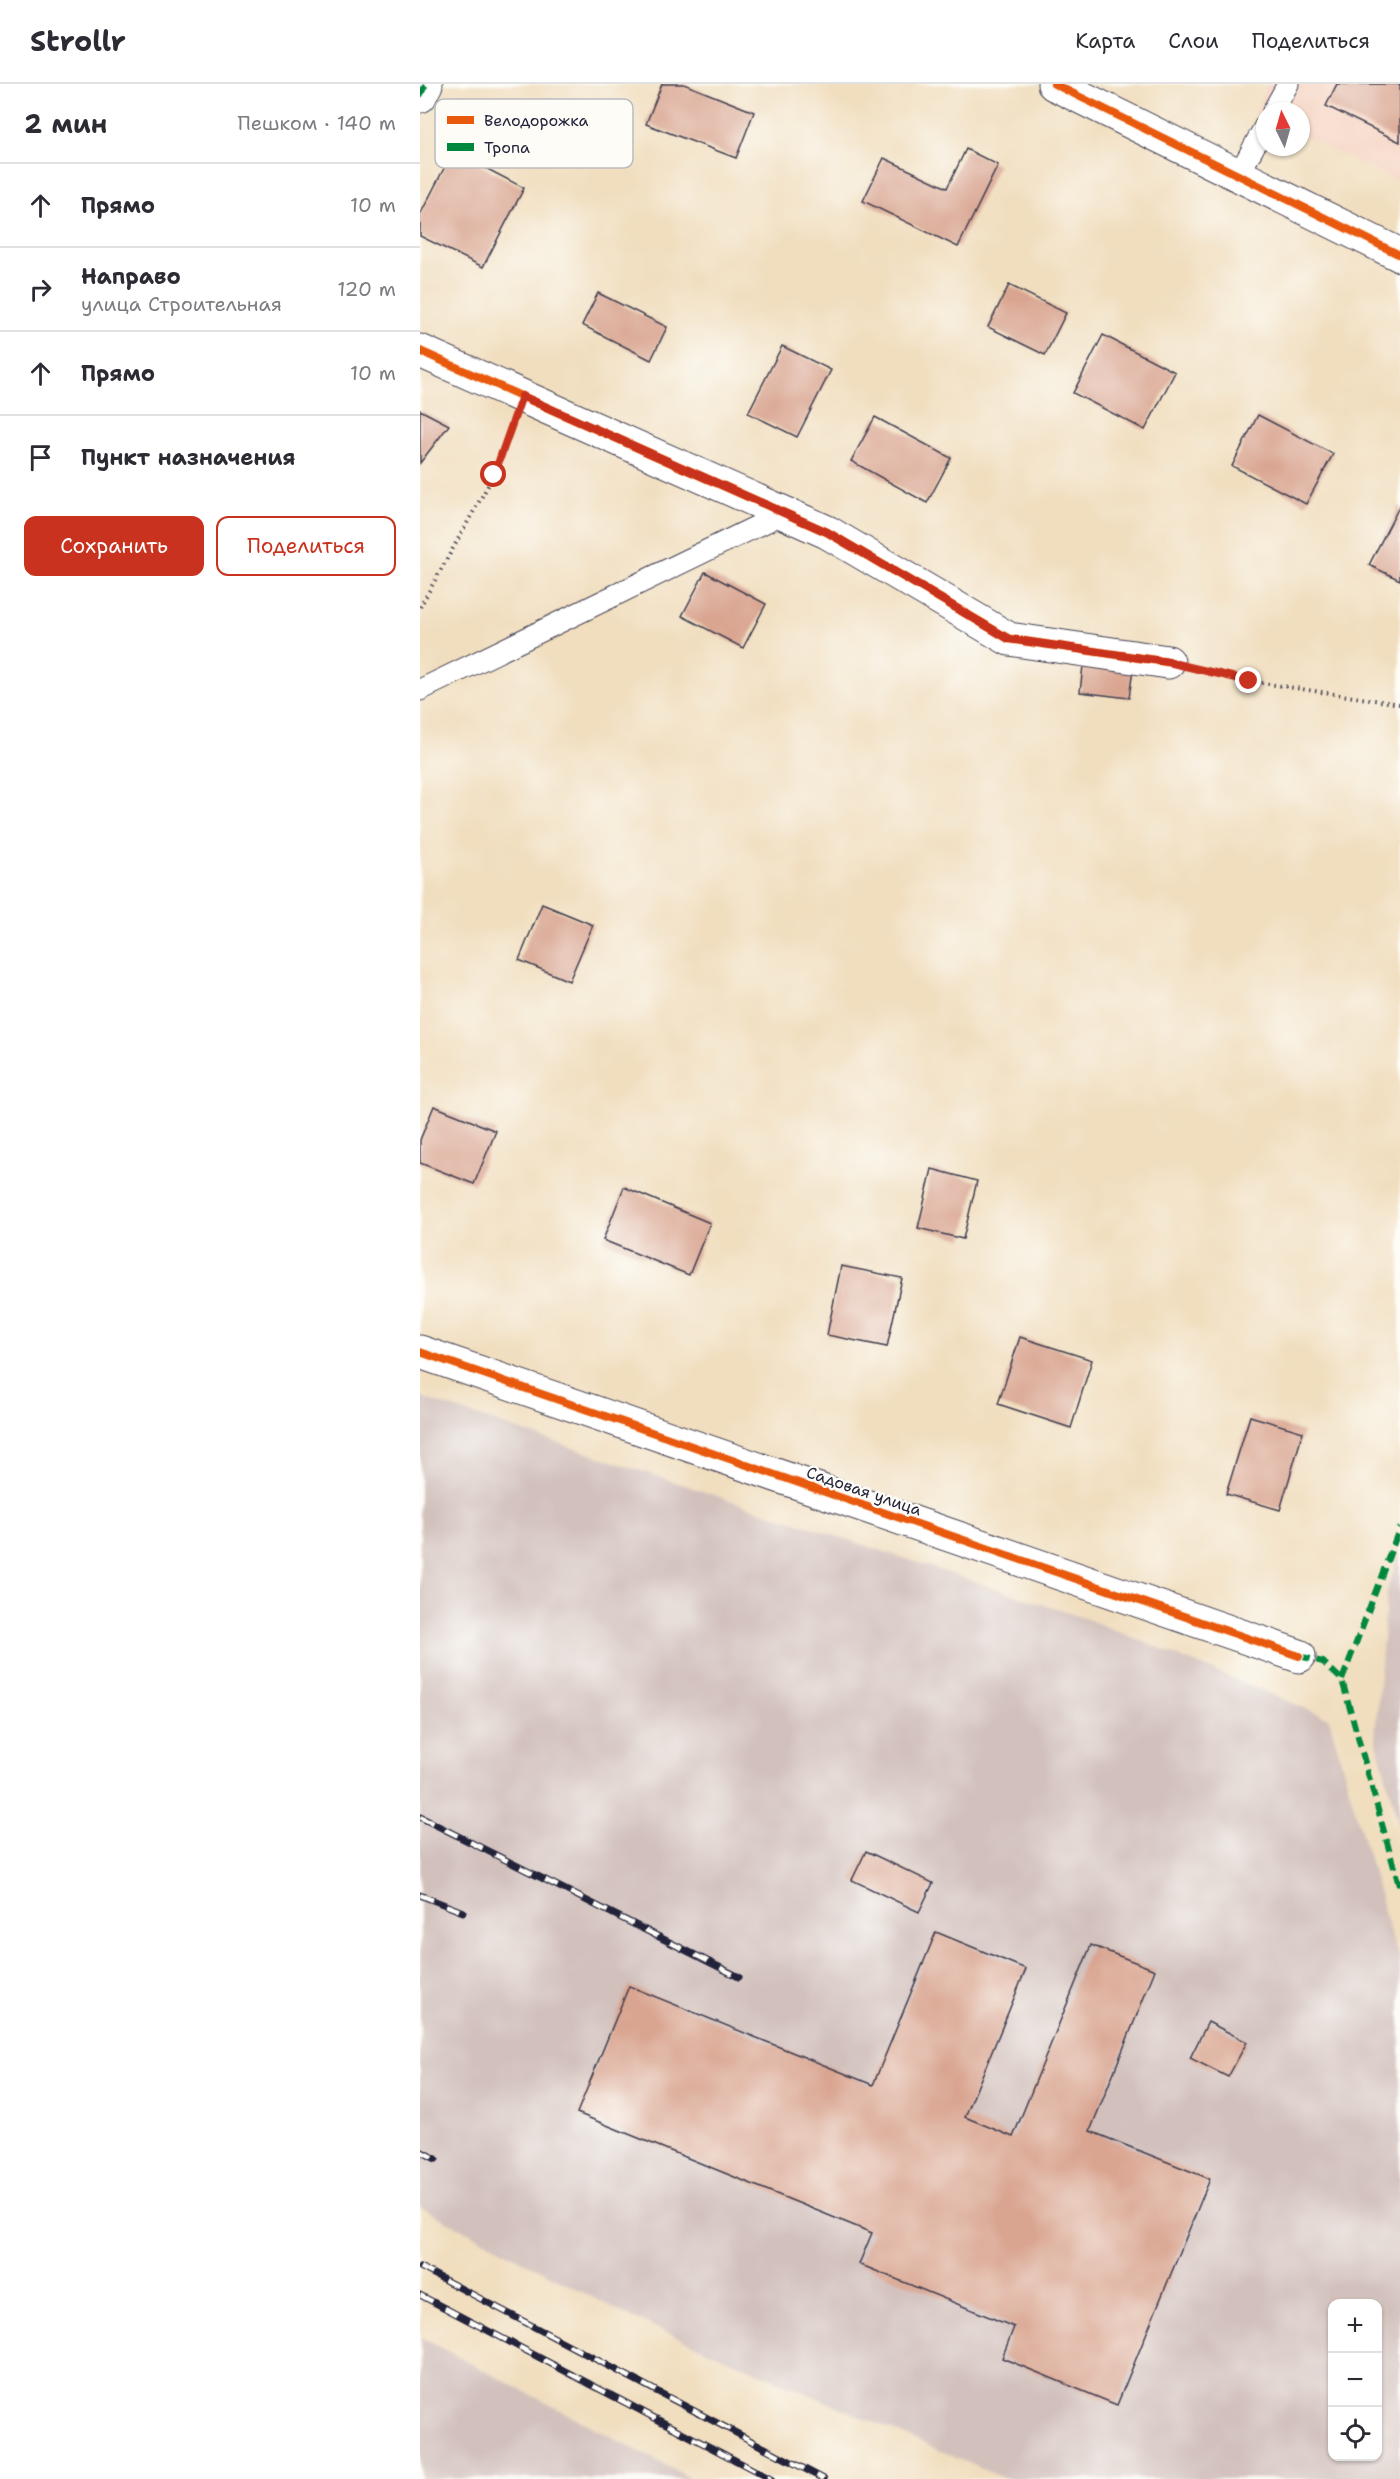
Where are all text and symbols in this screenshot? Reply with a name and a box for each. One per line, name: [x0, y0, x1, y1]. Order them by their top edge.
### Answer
text: Strollr: [30, 22, 126, 60]
text: Карта: [1075, 27, 1135, 55]
text: Слои: [1168, 27, 1219, 55]
text: Поделиться: [1252, 27, 1370, 55]
legend: [435, 99, 633, 168]
north arrow: [1256, 102, 1310, 156]
text: 2 мин: [24, 106, 107, 141]
text: Пешком · 140 m: [238, 110, 396, 136]
text: Велодорожка: [484, 110, 589, 131]
text: Тропа: [484, 137, 530, 158]
icon: ahead: [24, 189, 57, 222]
text: Прямо: [81, 191, 155, 220]
text: 10 m: [350, 192, 396, 218]
text: Направо: [81, 262, 181, 291]
icon: right: [24, 273, 57, 306]
text: 120 m: [337, 276, 396, 302]
text: улица Строительная: [81, 291, 282, 317]
icon: ahead: [24, 357, 57, 390]
text: Прямо: [81, 359, 155, 388]
text: 10 m: [350, 360, 396, 386]
icon: arrive: [24, 441, 57, 474]
text: Пункт назначения: [81, 443, 295, 472]
route start: [480, 461, 506, 487]
button: Сохранить: [24, 516, 204, 576]
button: Поделиться: [216, 516, 396, 576]
route end: [1235, 667, 1261, 693]
street label: Садовая улица: [804, 1461, 924, 1521]
map controls: [1328, 2299, 1382, 2461]
button: +: [1328, 2299, 1382, 2353]
button: −: [1328, 2353, 1382, 2407]
button: locate: [1328, 2407, 1382, 2461]

